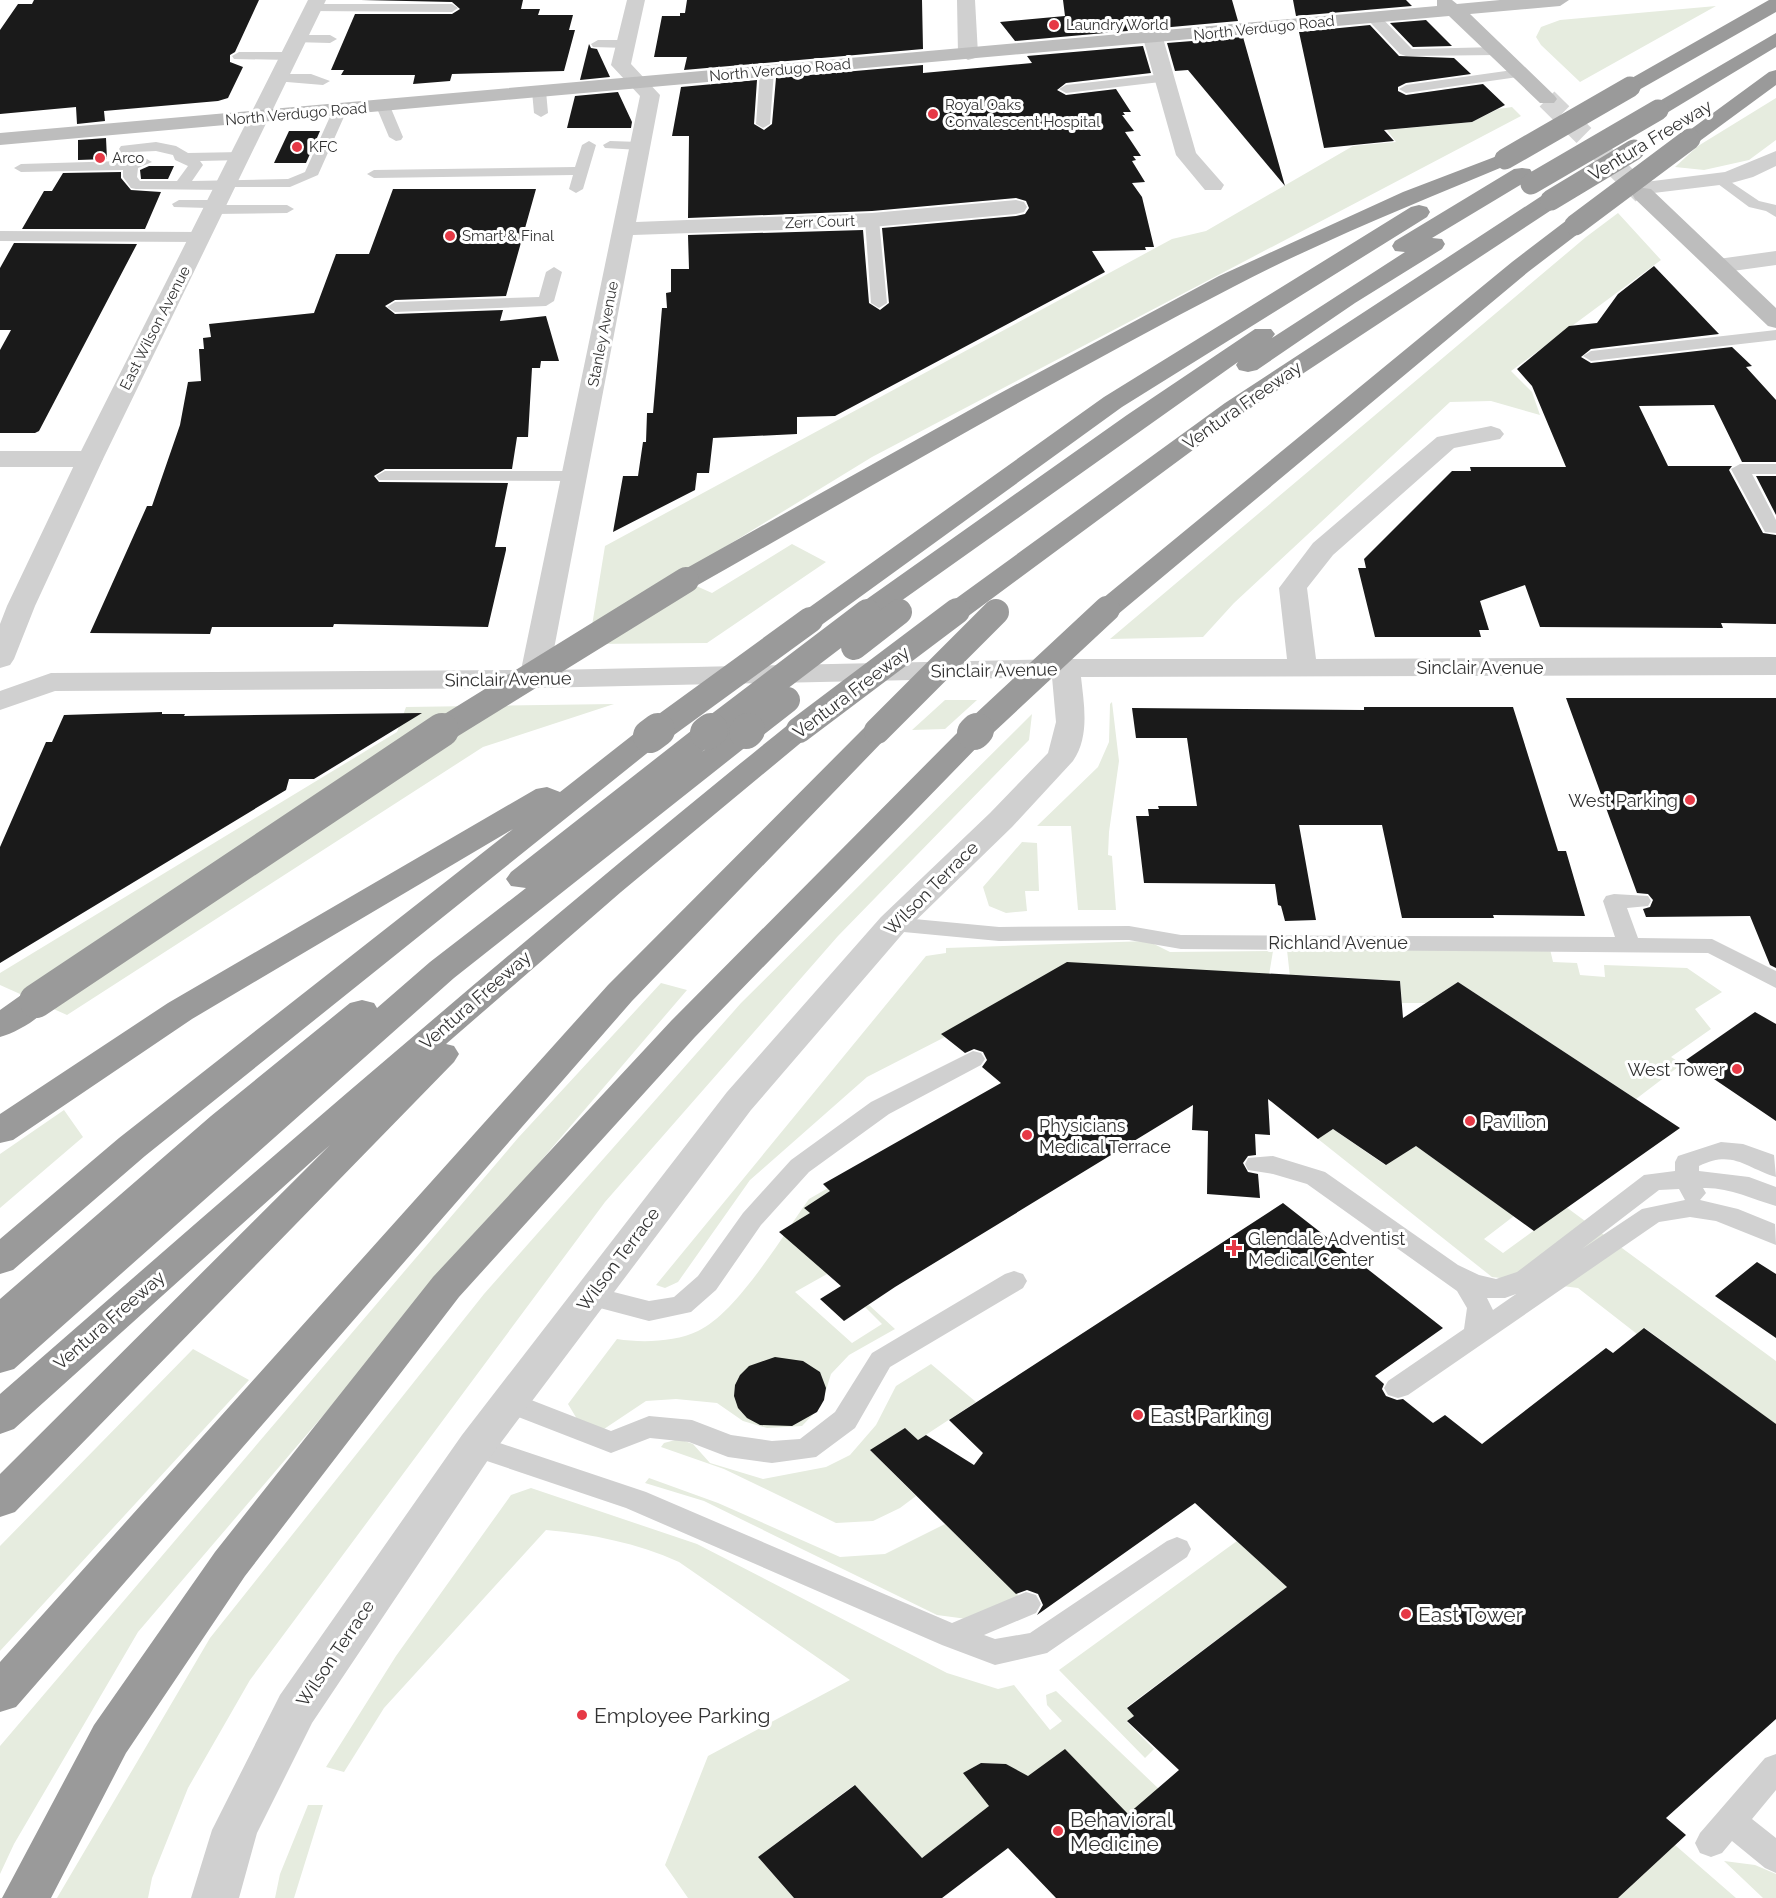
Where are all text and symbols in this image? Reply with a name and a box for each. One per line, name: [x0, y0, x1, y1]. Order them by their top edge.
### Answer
street label: North Verdugo Road: [1192, 12, 1336, 44]
place label: Laundry World: [1066, 16, 1169, 34]
marker: Laundry World: [1047, 18, 1061, 32]
street label: North Verdugo Road: [708, 55, 852, 85]
street label: Ventura Freeway: [1585, 95, 1716, 185]
place label: Royal Oaks Convalescent Hospital: [945, 96, 1101, 131]
street label: North Verdugo Road: [224, 99, 368, 129]
marker: Royal Oaks Convalescent Hospital: [926, 107, 940, 121]
place label: KFC: [309, 138, 338, 156]
marker: KFC: [290, 140, 304, 154]
place label: Arco: [112, 149, 144, 167]
marker: Arco: [93, 151, 107, 165]
street label: Zerr Court: [784, 212, 856, 232]
place label: Smart & Final: [462, 227, 555, 245]
marker: Smart & Final: [443, 229, 457, 243]
street label: East Wilson Avenue: [116, 263, 194, 393]
street label: Stanley Avenue: [584, 279, 622, 388]
street label: Ventura Freeway: [1179, 356, 1306, 454]
street label: Ventura Freeway: [789, 641, 913, 742]
street label: Sinclair Avenue: [1417, 657, 1544, 678]
street label: Sinclair Avenue: [930, 658, 1058, 682]
street label: Sinclair Avenue: [444, 667, 572, 691]
place label: West Parking: [1568, 790, 1678, 811]
marker: West Parking: [1683, 793, 1697, 807]
street label: Wilson Terrace: [880, 836, 983, 939]
street label: Richland Avenue: [1268, 932, 1408, 953]
street label: Ventura Freeway: [415, 946, 535, 1054]
place label: West Tower: [1627, 1059, 1726, 1080]
marker: West Tower: [1730, 1062, 1744, 1076]
place label: Pavilion: [1482, 1111, 1546, 1132]
marker: Pavilion: [1463, 1114, 1477, 1128]
place label: Physicians Medical Terrace: [1039, 1115, 1171, 1157]
marker: Physicians Medical Terrace: [1020, 1128, 1034, 1142]
street label: Wilson Terrace: [572, 1203, 664, 1315]
place label: Glendale Adventist Medical Center: [1248, 1228, 1405, 1270]
marker: Glendale Adventist Medical Center: [1225, 1239, 1243, 1257]
street label: Ventura Freeway: [49, 1266, 169, 1374]
place label: East Parking: [1150, 1403, 1269, 1428]
marker: East Parking: [1131, 1408, 1145, 1422]
street label: Wilson Terrace: [292, 1595, 379, 1710]
place label: East Tower: [1418, 1602, 1524, 1627]
marker: East Tower: [1399, 1607, 1413, 1621]
place label: Employee Parking: [594, 1703, 770, 1728]
marker: Employee Parking: [575, 1708, 589, 1722]
place label: Behavioral Medicine: [1070, 1807, 1173, 1856]
marker: Behavioral Medicine: [1051, 1824, 1065, 1838]

